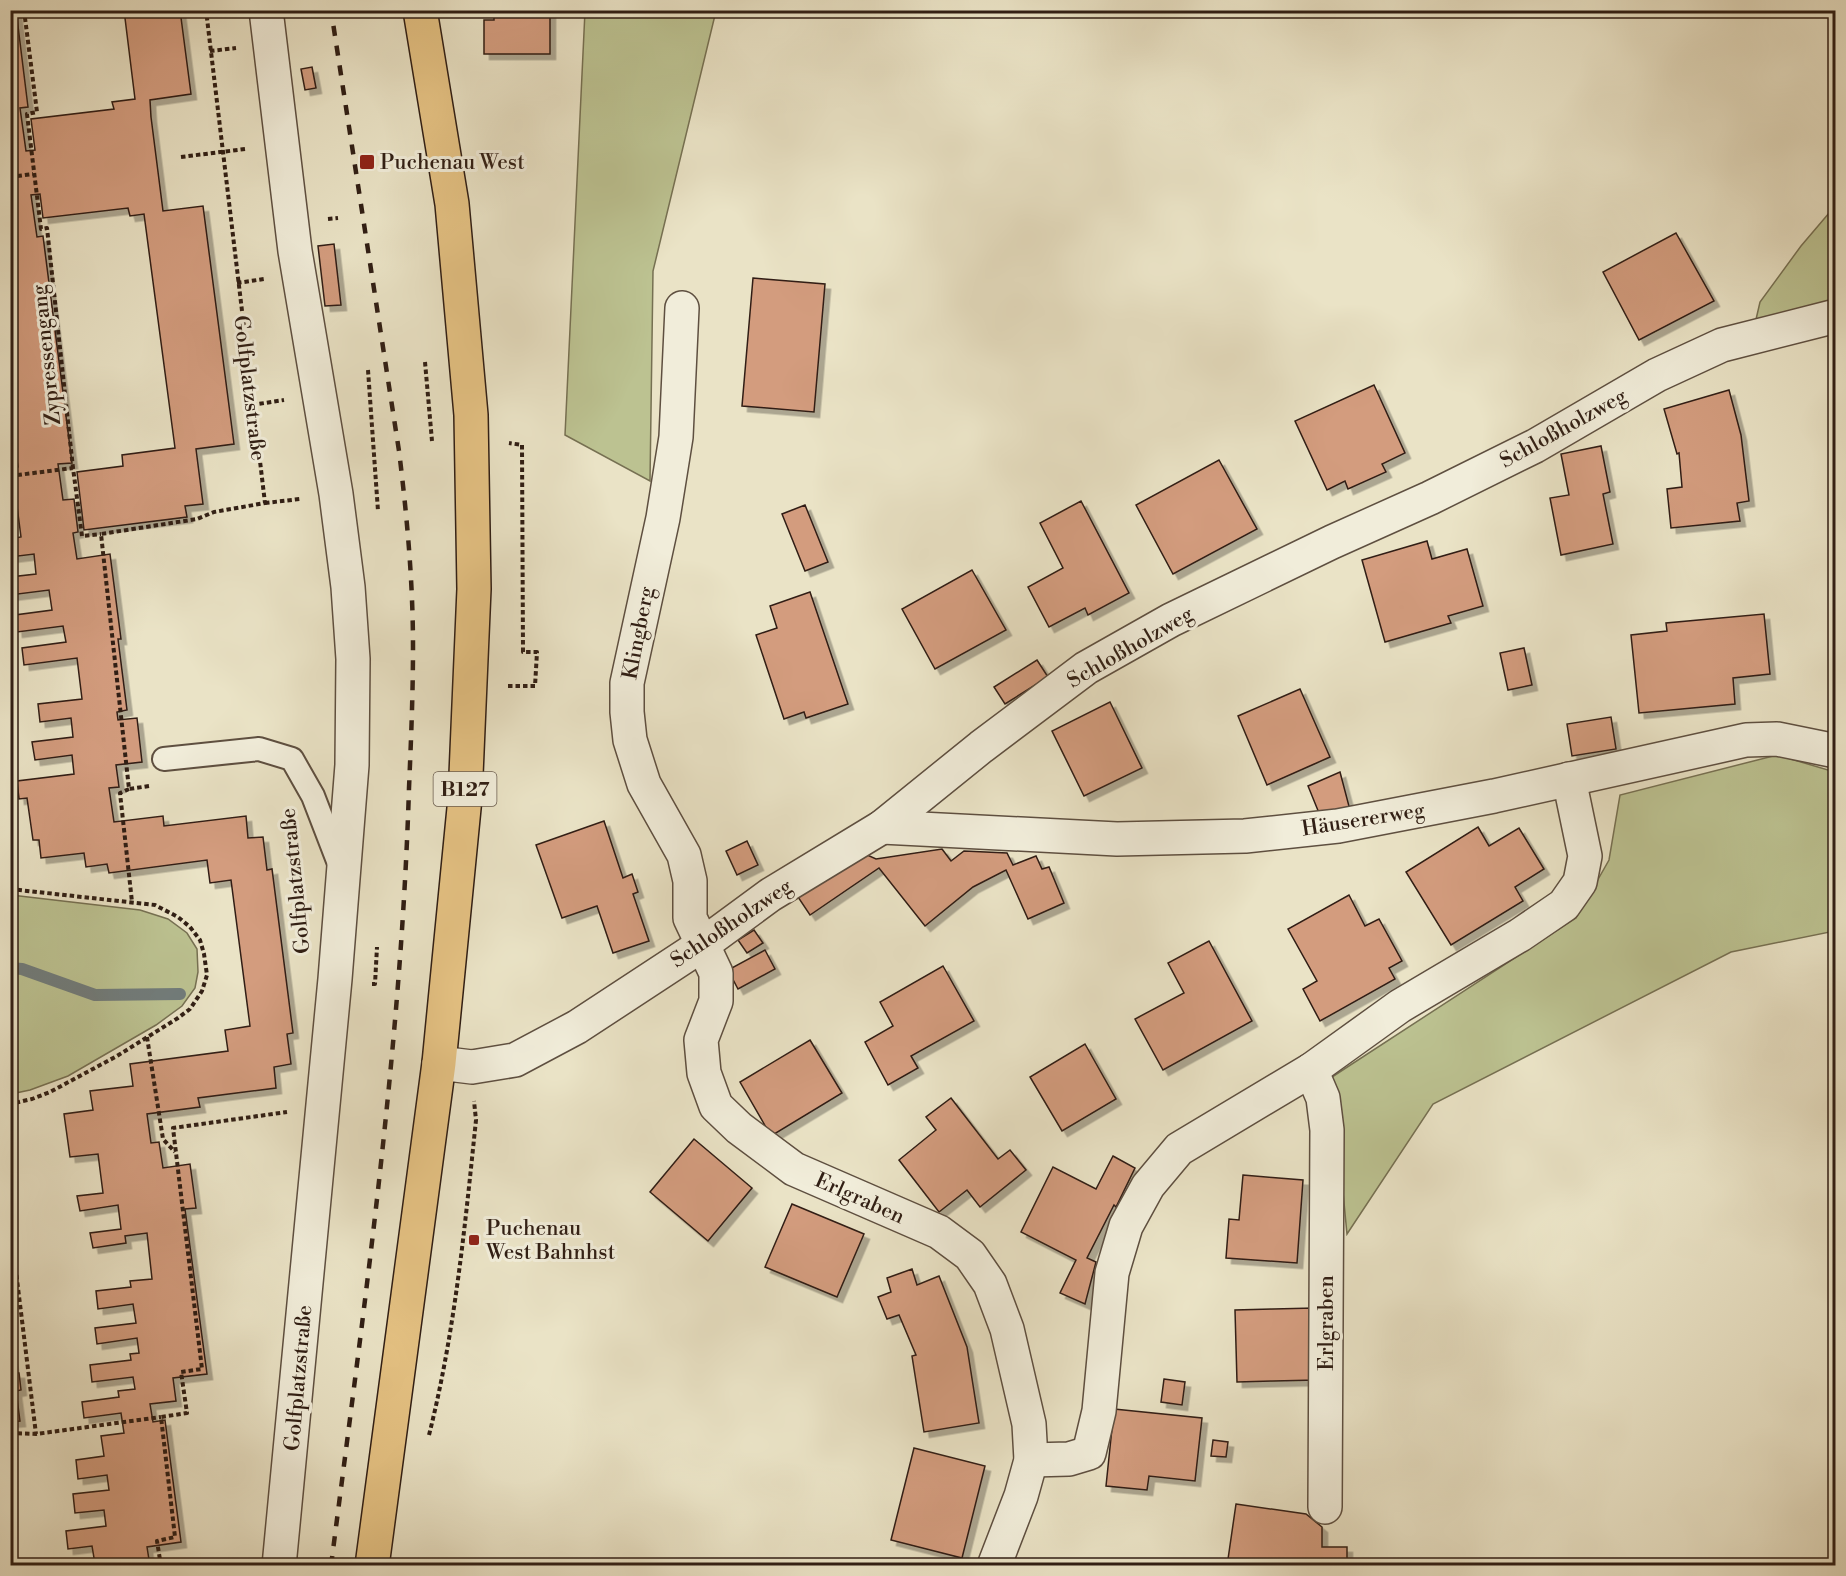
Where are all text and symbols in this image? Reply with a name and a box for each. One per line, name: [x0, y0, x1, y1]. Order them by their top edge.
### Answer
place label: Puchenau West: [380, 150, 525, 176]
marker: Puchenau West: [358, 153, 376, 171]
street label: Zypressengang: [27, 283, 67, 427]
street label: Golfplatzstraße: [227, 314, 271, 462]
street label: Schloßholzweg: [1495, 383, 1632, 474]
street label: Klingberg: [617, 584, 661, 682]
street label: Schloßholzweg: [1063, 601, 1198, 694]
road number: B127: [434, 772, 496, 806]
street label: Häusererweg: [1300, 797, 1427, 843]
street label: Golfplatzstraße: [275, 807, 317, 955]
street label: Schloßholzweg: [666, 874, 797, 974]
street label: Erlgraben: [811, 1168, 909, 1230]
place label: Puchenau West Bahnhst: [485, 1216, 616, 1266]
marker: Puchenau West Bahnhst: [467, 1233, 481, 1247]
street label: Erlgraben: [1314, 1275, 1340, 1371]
street label: Golfplatzstraße: [280, 1304, 318, 1452]

